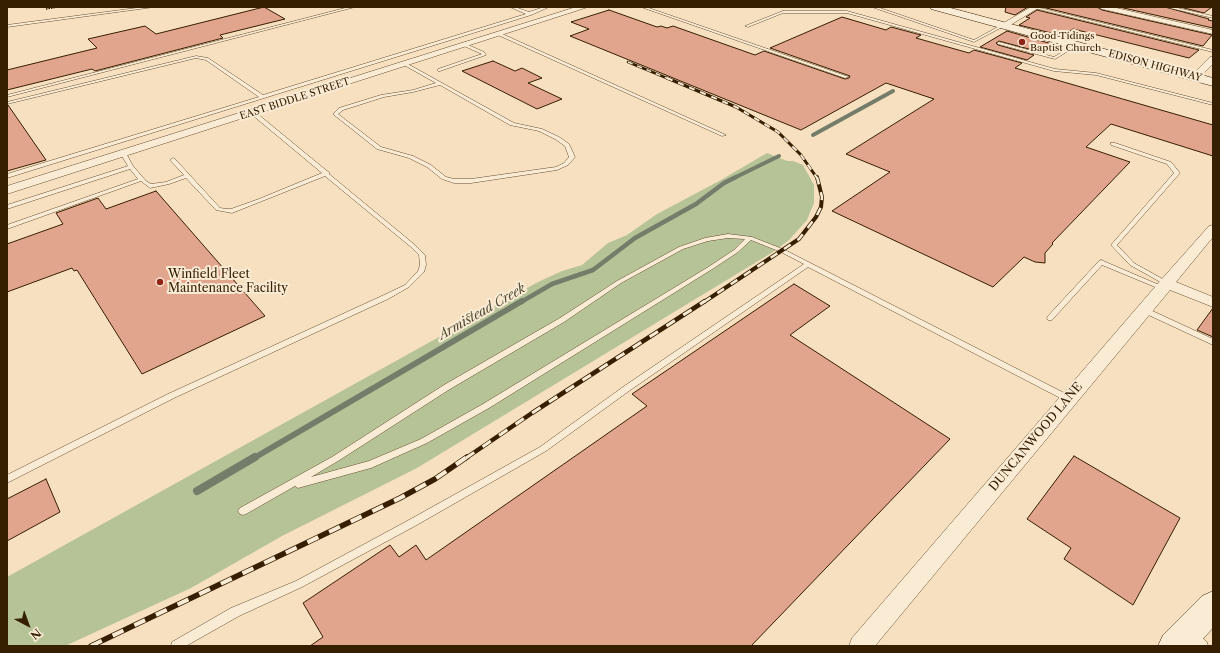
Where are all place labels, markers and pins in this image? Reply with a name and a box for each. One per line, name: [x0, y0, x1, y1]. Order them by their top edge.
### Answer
place label: Good Tidings Baptist Church: [1030, 30, 1101, 54]
marker: Good Tidings Baptist Church: [1017, 37, 1027, 47]
place label: Winfield Fleet Maintenance Facility: [168, 268, 288, 296]
marker: Winfield Fleet Maintenance Facility: [155, 277, 165, 287]

